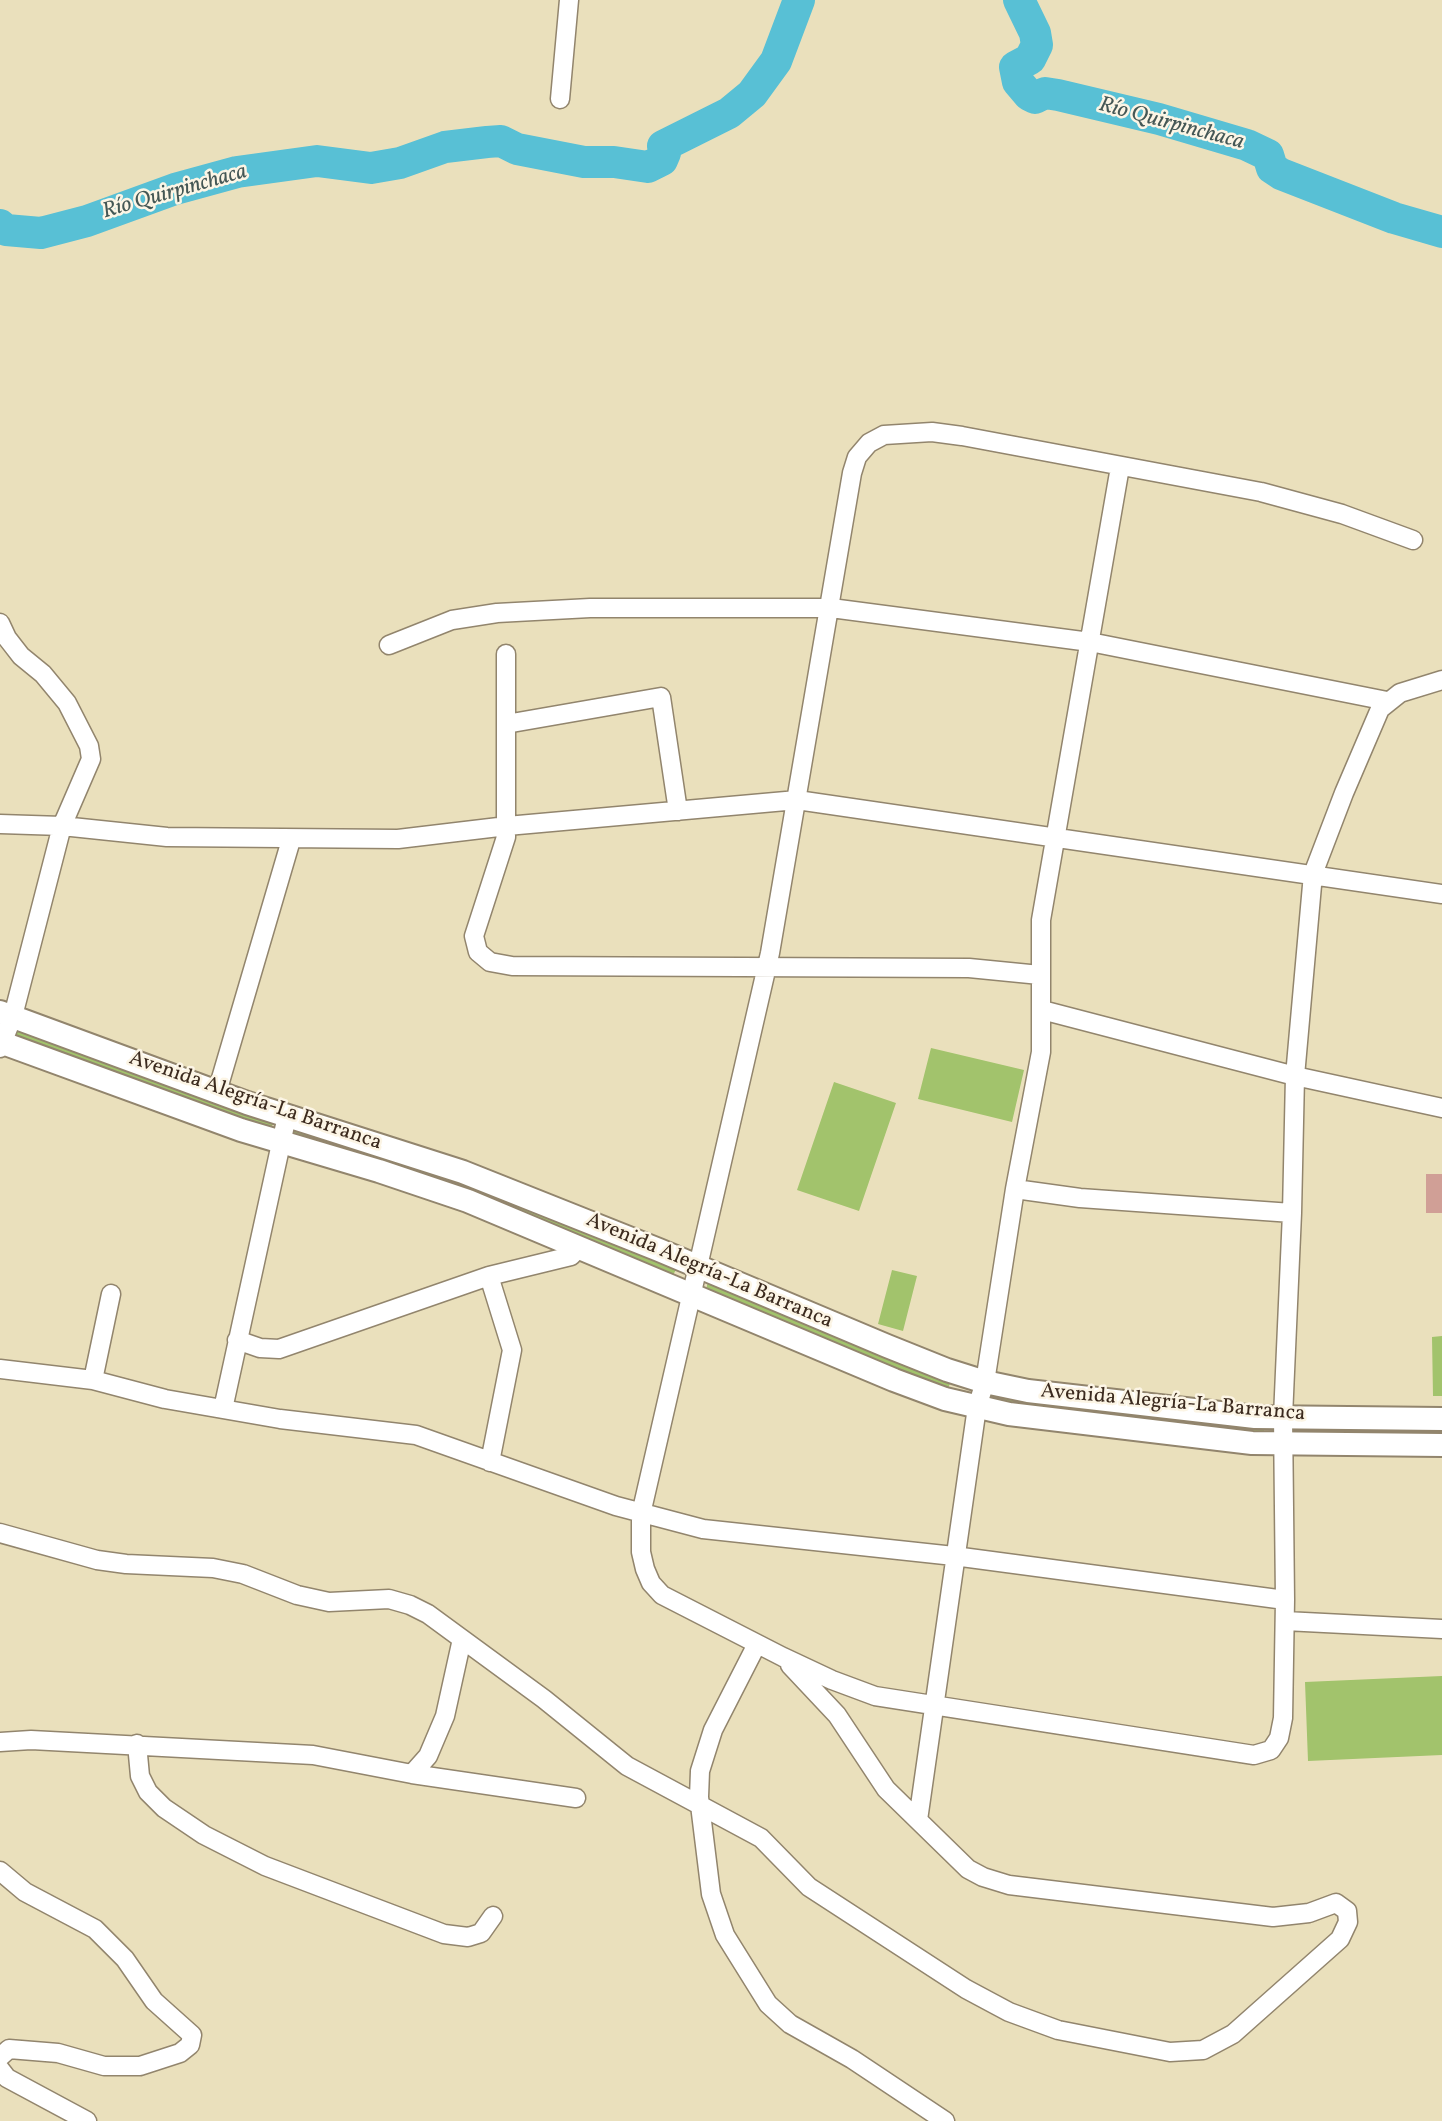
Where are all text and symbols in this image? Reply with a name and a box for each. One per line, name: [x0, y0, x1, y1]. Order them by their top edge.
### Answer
water label: Río Quirpinchaca: [1096, 93, 1246, 157]
water label: Río Quirpinchaca: [100, 160, 250, 226]
street label: Avenida Alegría-La Barranca: [125, 1047, 385, 1157]
street label: Avenida Alegría-La Barranca: [582, 1209, 836, 1335]
street label: Avenida Alegría-La Barranca: [1040, 1380, 1306, 1428]

